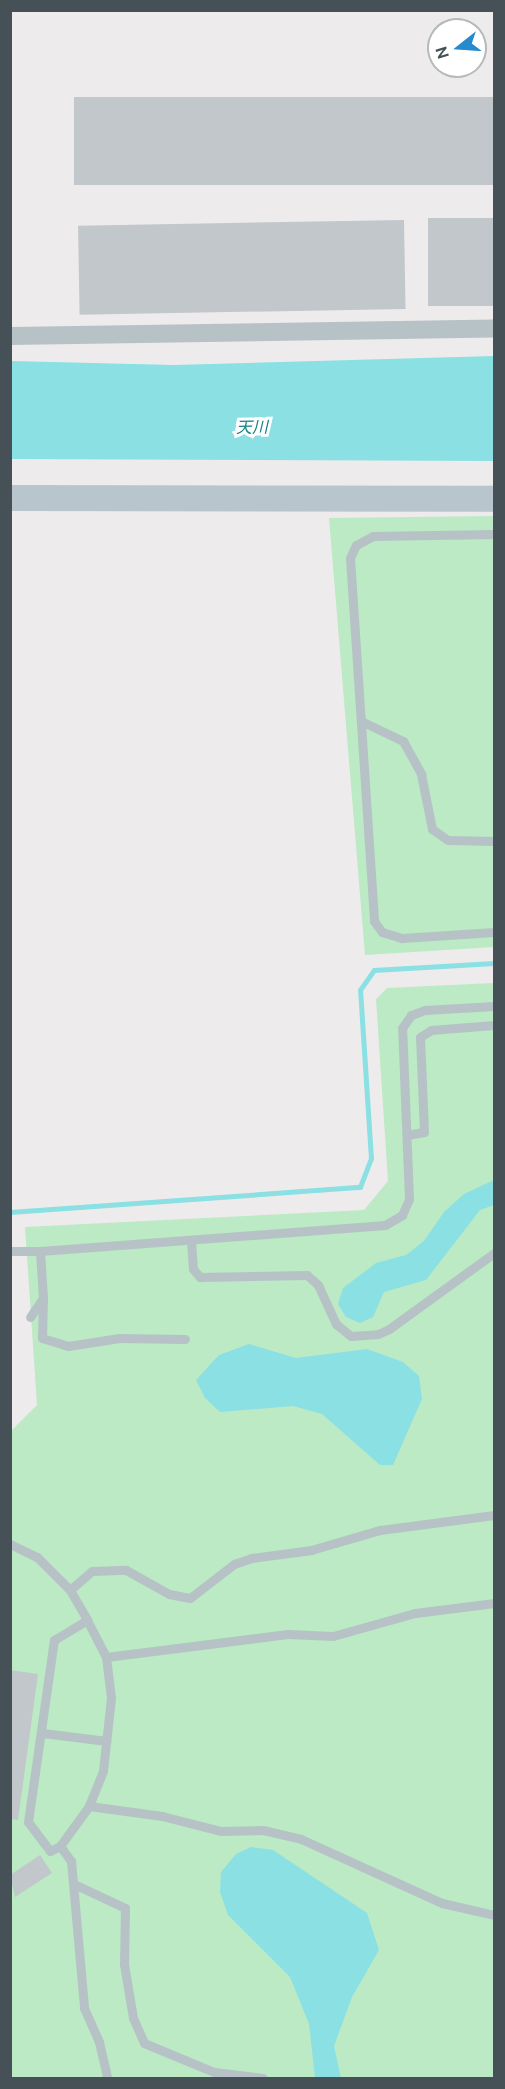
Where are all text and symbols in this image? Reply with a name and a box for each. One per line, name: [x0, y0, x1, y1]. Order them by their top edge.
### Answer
north arrow: [427, 18, 487, 78]
text: N: [431, 44, 452, 61]
water label: 天川: [236, 417, 268, 437]

